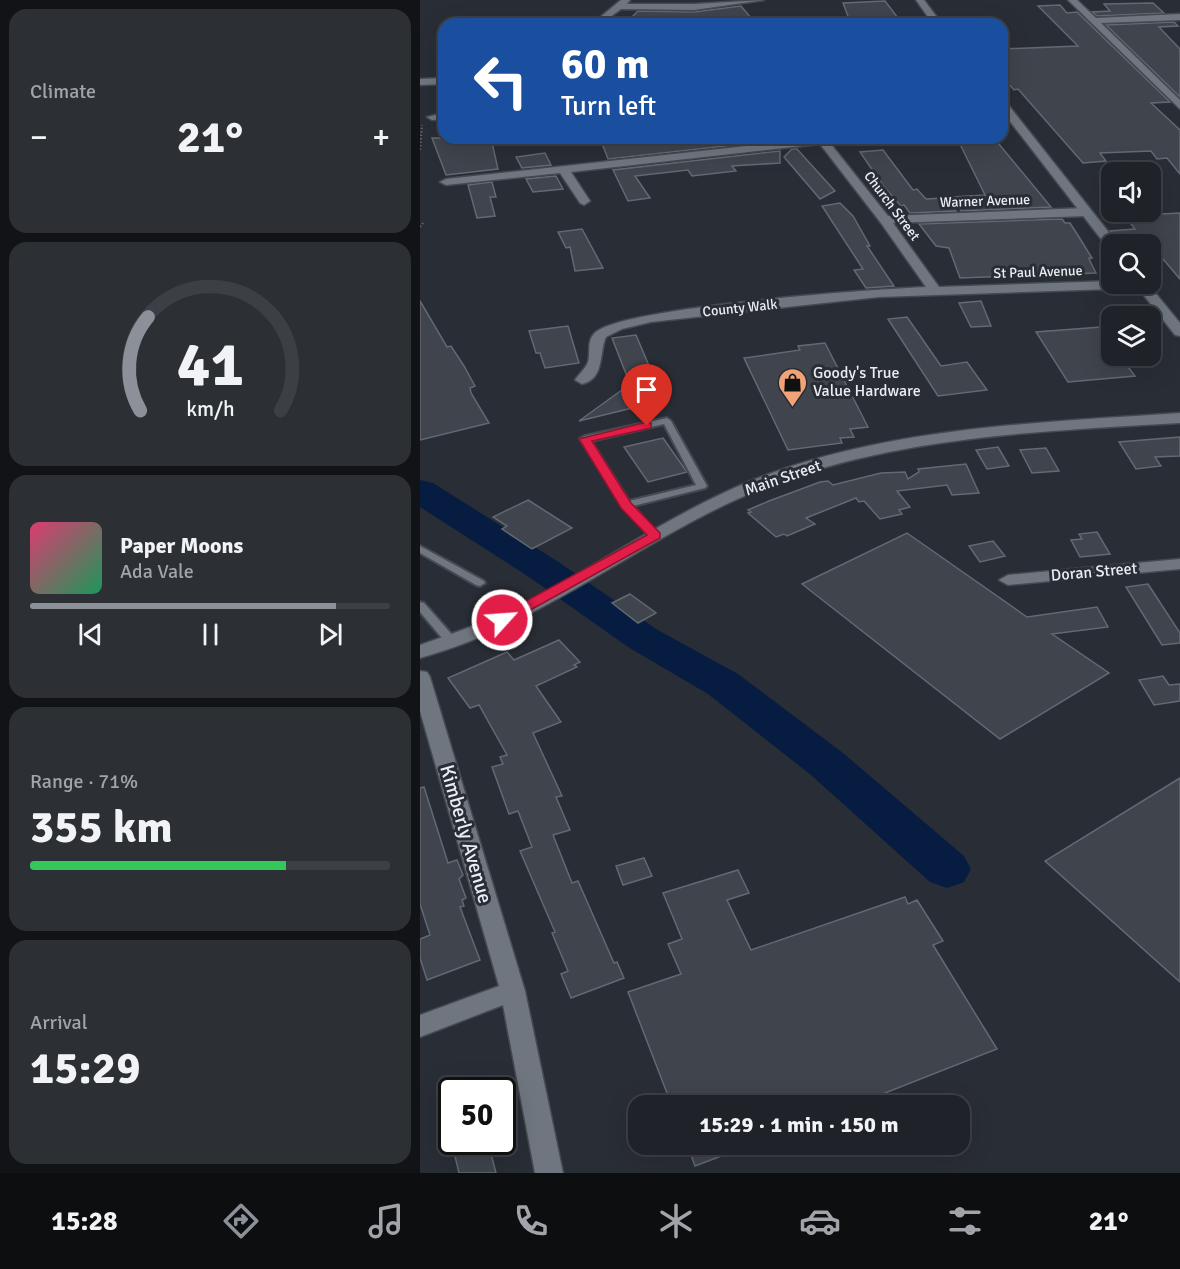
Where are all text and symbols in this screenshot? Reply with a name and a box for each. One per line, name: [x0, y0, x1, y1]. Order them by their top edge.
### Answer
text: 60 m: [561, 39, 650, 90]
icon: left: [462, 42, 540, 120]
text: Climate: [30, 79, 96, 104]
text: Turn left: [561, 90, 656, 123]
text: 21°: [177, 110, 243, 165]
text: −: [30, 117, 48, 158]
text: +: [372, 117, 390, 158]
map controls: [1101, 162, 1161, 366]
button: sound: [1101, 162, 1161, 222]
street label: Church Street: [860, 168, 924, 244]
street label: Warner Avenue: [940, 191, 1030, 211]
button: search: [1101, 234, 1161, 294]
street label: St Paul Avenue: [993, 262, 1083, 282]
street label: County Walk: [702, 296, 778, 320]
button: layers: [1101, 306, 1161, 366]
text: 41: [176, 326, 244, 403]
place label: Goody's True Value Hardware: [813, 363, 921, 401]
pin: [621, 364, 672, 426]
shop icon: Goody's True Value Hardware: [776, 366, 808, 408]
icon: arrive: [630, 373, 663, 406]
text: km/h: [186, 396, 234, 422]
street label: Main Street: [742, 456, 824, 500]
text: Paper Moons: [120, 532, 243, 559]
street label: Doran Street: [1050, 558, 1138, 586]
text: Ada Vale: [120, 559, 194, 584]
position arrow: [470, 588, 534, 652]
icon: previous: [74, 618, 107, 651]
icon: pause: [194, 618, 227, 651]
icon: next: [314, 618, 347, 651]
street label: Kimberly Avenue: [434, 762, 498, 906]
text: Range · 71%: [30, 769, 138, 794]
text: 355 km: [30, 800, 173, 855]
text: Arrival: [30, 1010, 88, 1035]
text: 15:29: [30, 1041, 140, 1096]
speed limit sign: 50: [438, 1077, 516, 1155]
text: 15:29 · 1 min · 150 m: [699, 1111, 899, 1138]
icon: directions: [220, 1200, 262, 1242]
icon: music: [365, 1200, 407, 1242]
icon: phone: [510, 1200, 552, 1242]
icon: climate: [655, 1200, 697, 1242]
icon: car: [799, 1200, 841, 1242]
icon: filters: [944, 1200, 986, 1242]
text: 15:28: [51, 1205, 118, 1238]
text: 21°: [1089, 1205, 1129, 1238]

